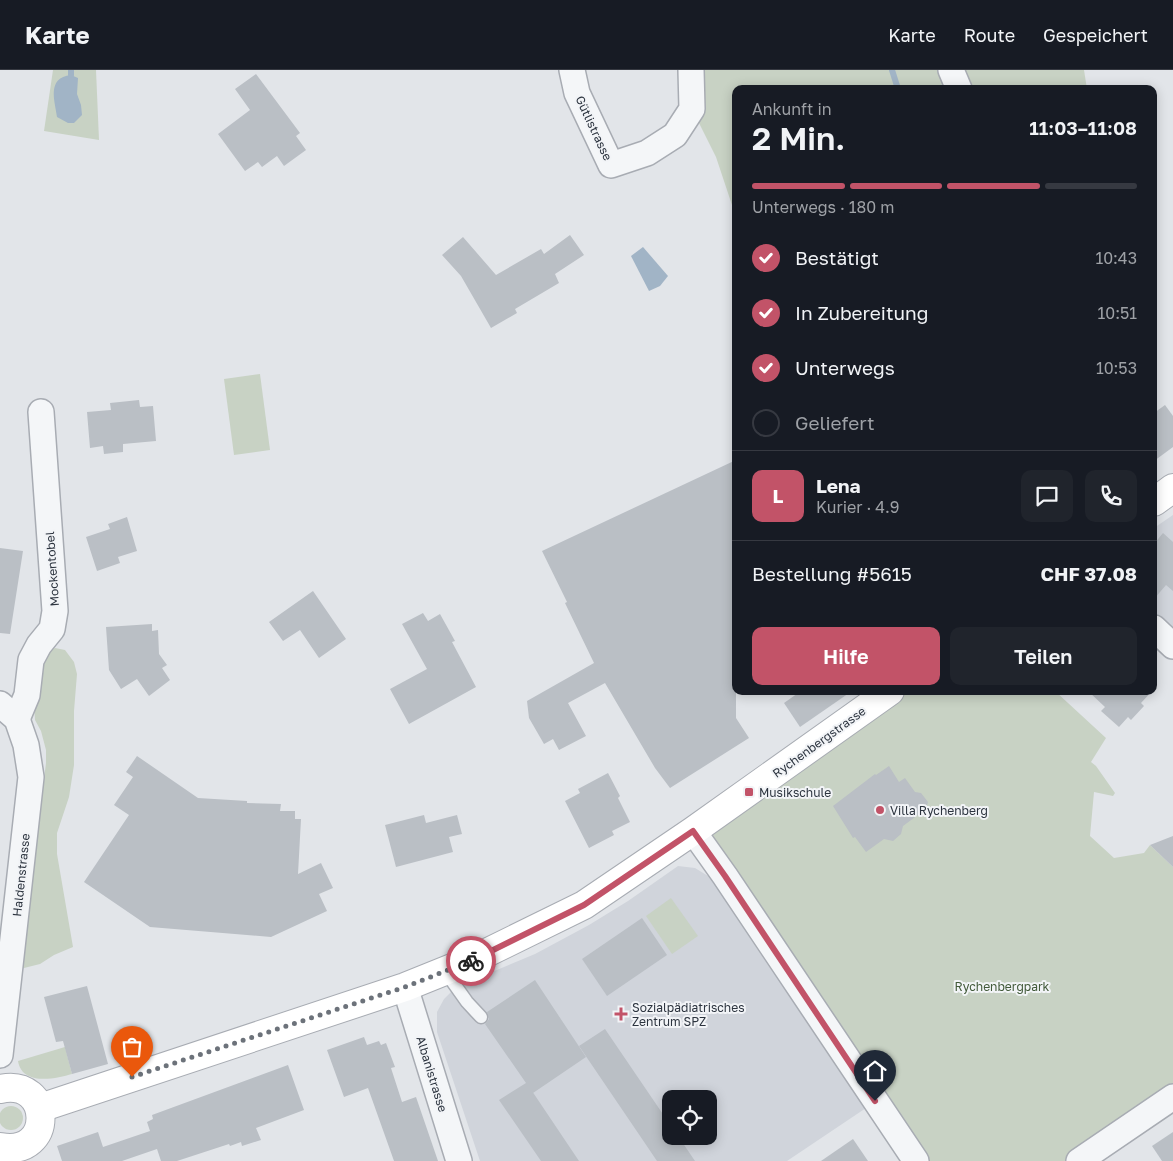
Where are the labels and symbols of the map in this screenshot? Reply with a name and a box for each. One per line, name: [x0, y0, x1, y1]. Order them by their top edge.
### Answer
street label: Gütlistrasse: [572, 93, 616, 163]
street label: Mockentobel: [42, 531, 62, 607]
street label: Rychenbergstrasse: [770, 703, 868, 781]
place label: Musikschule: [759, 785, 831, 800]
marker: Musikschule: [743, 786, 755, 798]
place label: Villa Rychenberg: [890, 803, 988, 818]
marker: Villa Rychenberg: [874, 804, 886, 816]
street label: Haldenstrasse: [9, 833, 33, 917]
courier: [446, 936, 496, 986]
park label: Rychenbergpark: [955, 979, 1050, 994]
place label: Sozialpädiatrisches Zentrum SPZ: [632, 1000, 745, 1029]
marker: Sozialpädiatrisches Zentrum SPZ: [614, 1007, 628, 1021]
pin: [111, 1026, 153, 1077]
street label: Albanistrasse: [413, 1034, 451, 1114]
pin: [854, 1050, 896, 1101]

